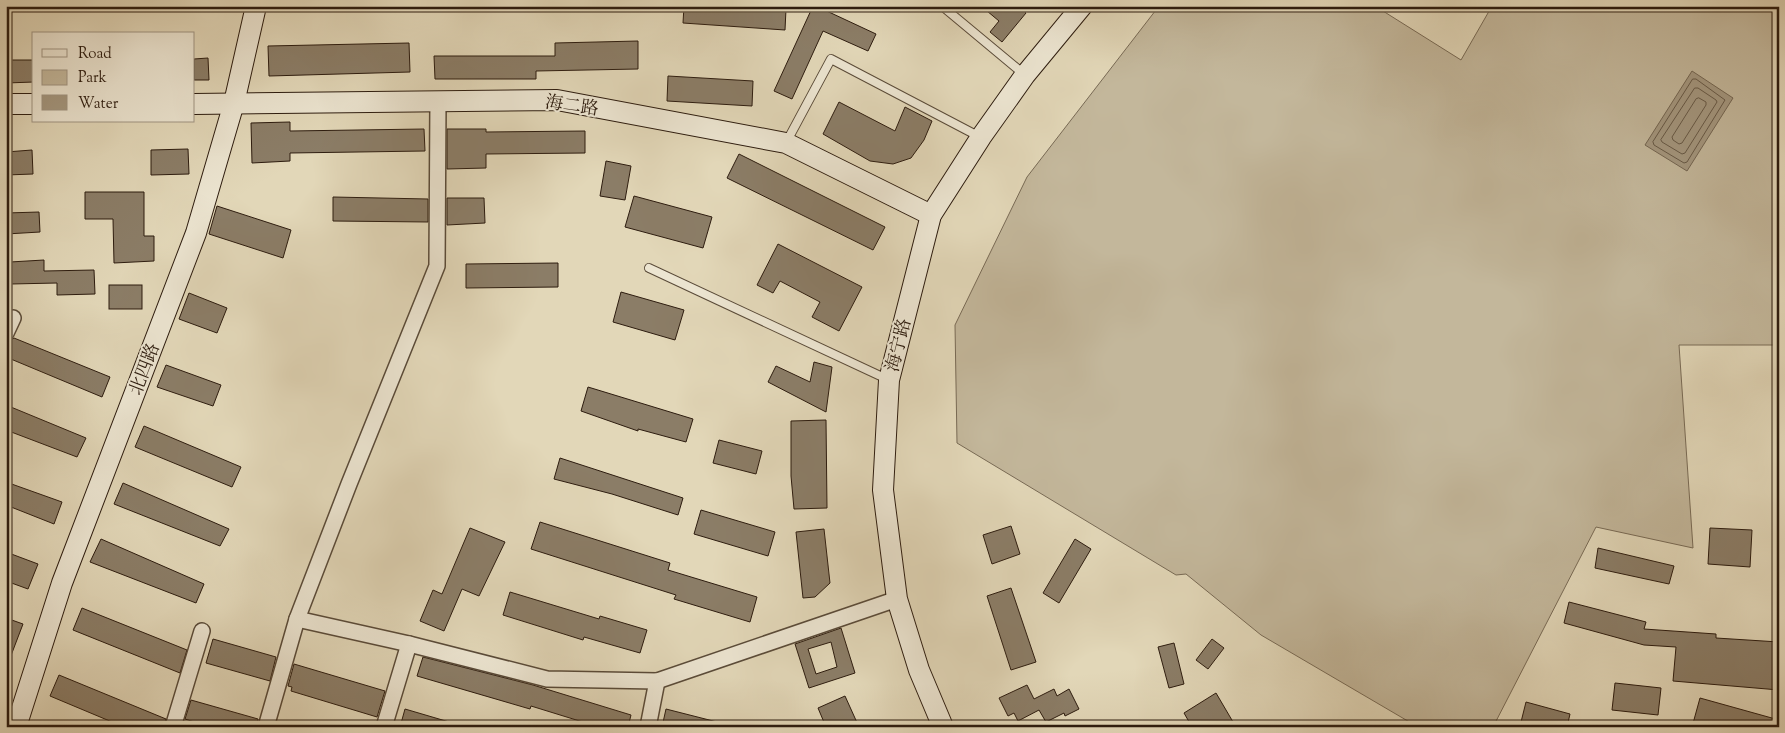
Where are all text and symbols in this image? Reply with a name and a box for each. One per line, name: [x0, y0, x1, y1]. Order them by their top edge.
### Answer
legend: [32, 32, 195, 122]
text: Road: [78, 44, 112, 65]
text: Park: [78, 68, 107, 89]
street label: 海二路: [543, 90, 600, 124]
text: Water: [78, 94, 119, 115]
street label: 海宁路: [881, 316, 919, 375]
street label: 北四路: [124, 340, 168, 400]

